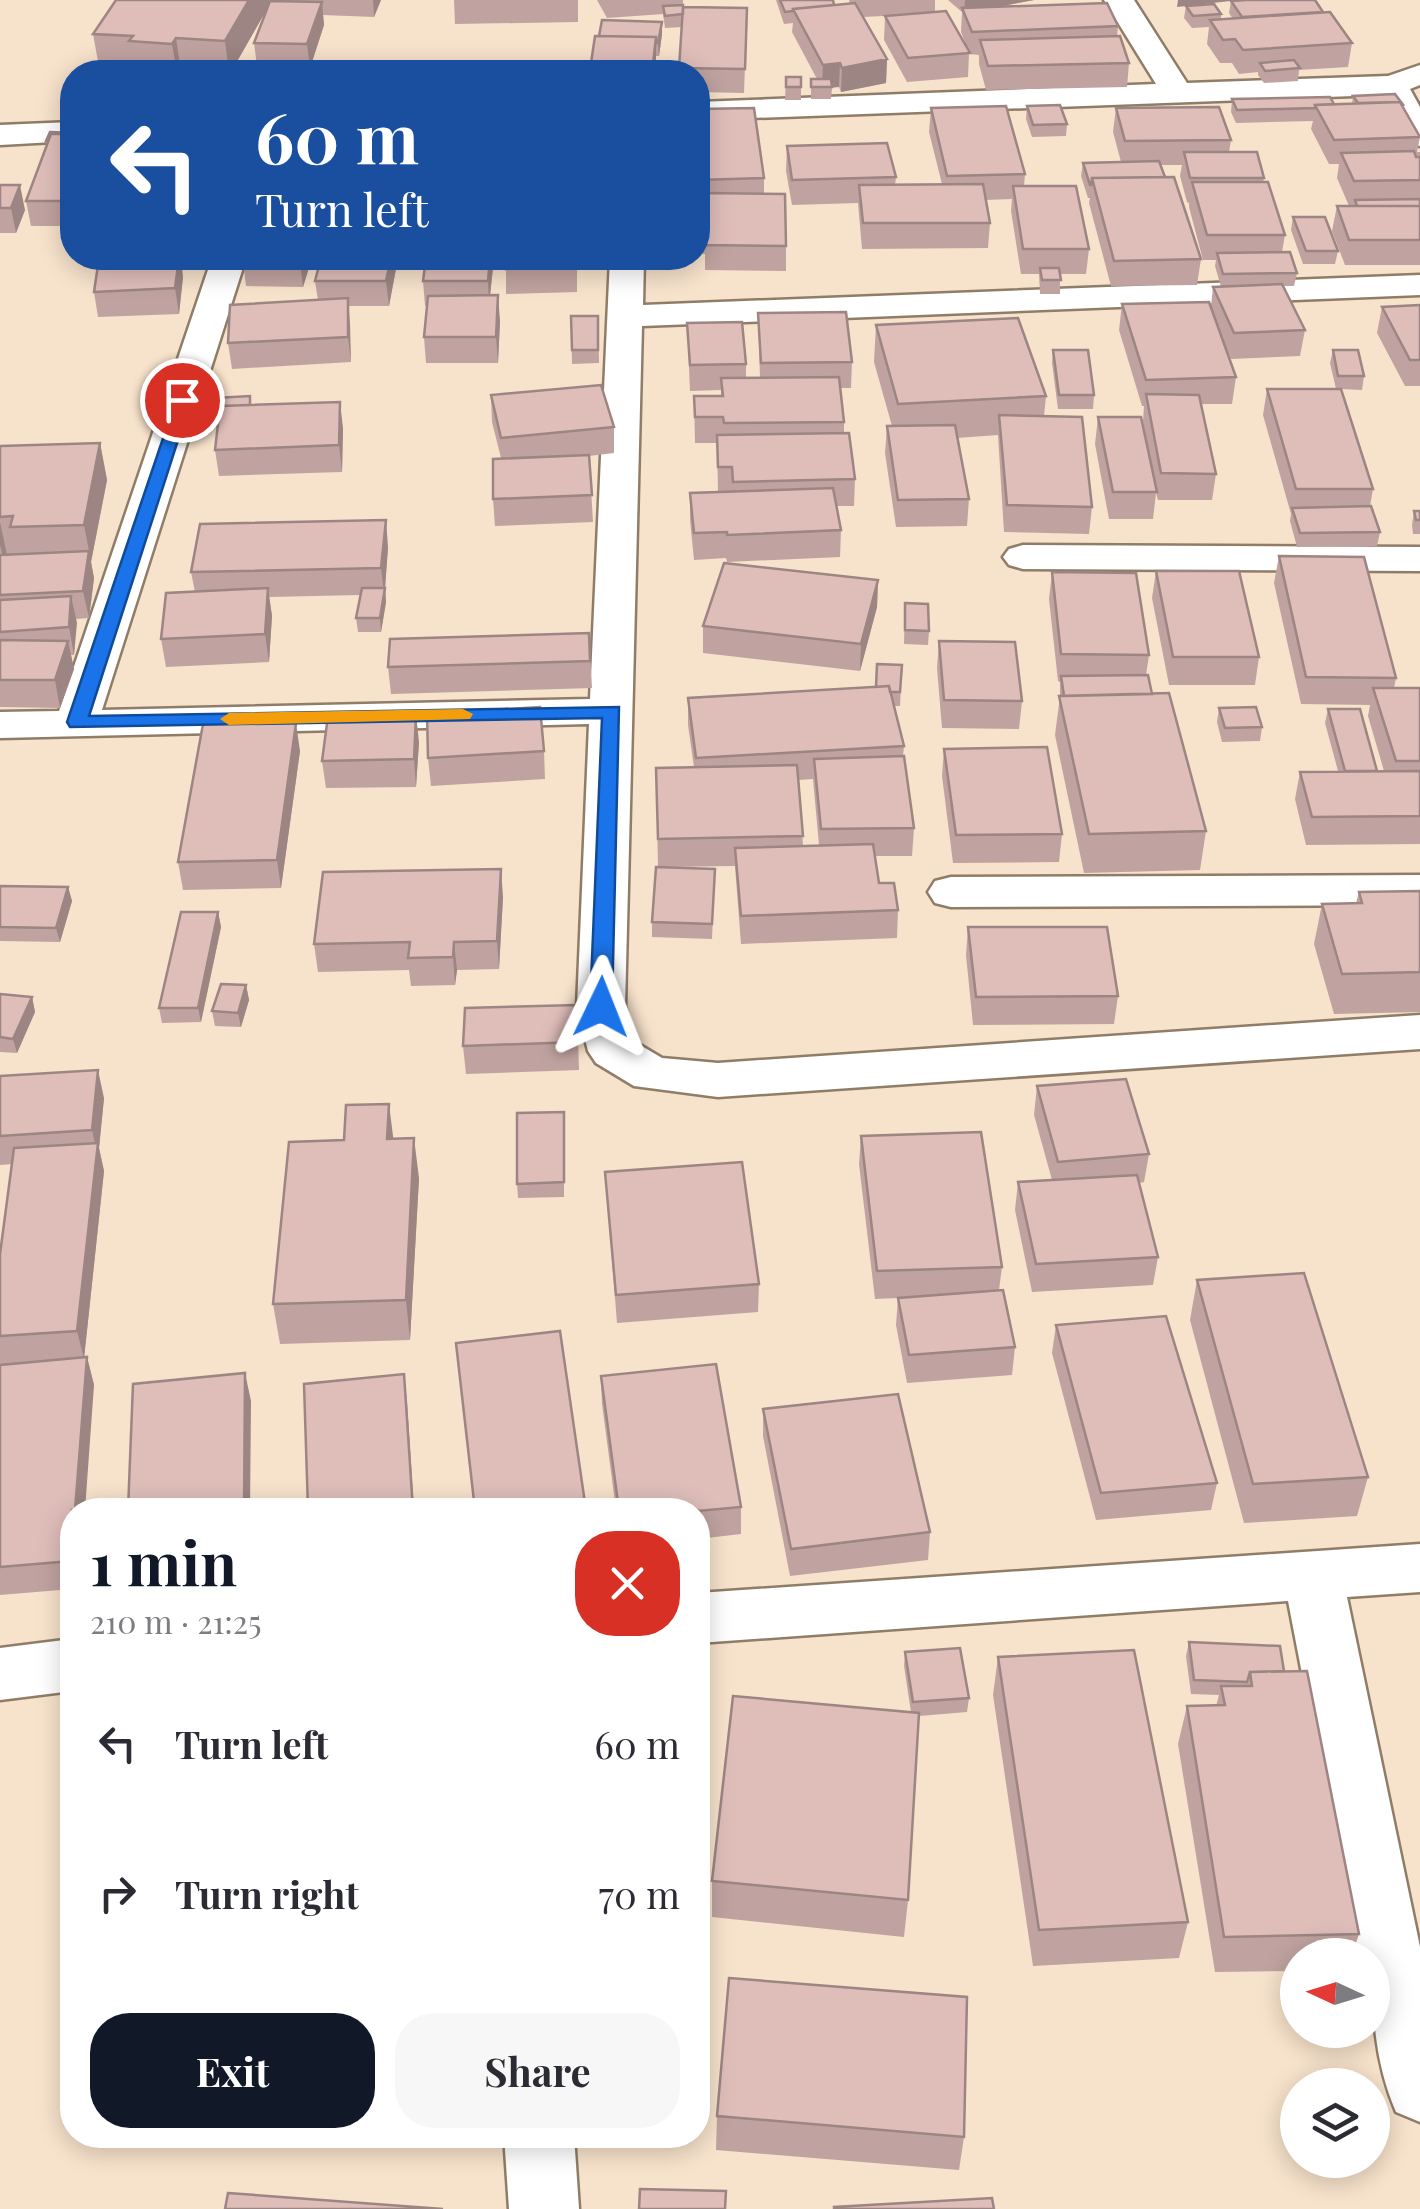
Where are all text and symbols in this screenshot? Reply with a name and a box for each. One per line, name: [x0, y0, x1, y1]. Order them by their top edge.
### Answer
text: 60 m: [255, 88, 419, 182]
icon: left: [90, 100, 220, 230]
text: Turn left: [255, 178, 429, 238]
pin: [140, 358, 225, 443]
icon: arrive: [155, 373, 210, 428]
position arrow: [549, 955, 653, 1059]
text: 1 min: [90, 1521, 237, 1601]
button: close: [575, 1531, 680, 1636]
text: 210 m · 21:25: [90, 1599, 261, 1642]
icon: left: [90, 1716, 145, 1771]
text: Turn left: [175, 1718, 328, 1769]
text: 60 m: [594, 1718, 680, 1769]
icon: right: [90, 1866, 145, 1921]
text: Turn right: [175, 1868, 359, 1919]
text: 70 m: [599, 1868, 680, 1919]
north arrow: [1280, 1938, 1390, 2048]
map controls: [1280, 1938, 1390, 2178]
button: Exit: [90, 2013, 375, 2128]
button: Share: [395, 2013, 680, 2128]
button: layers: [1280, 2068, 1390, 2178]

